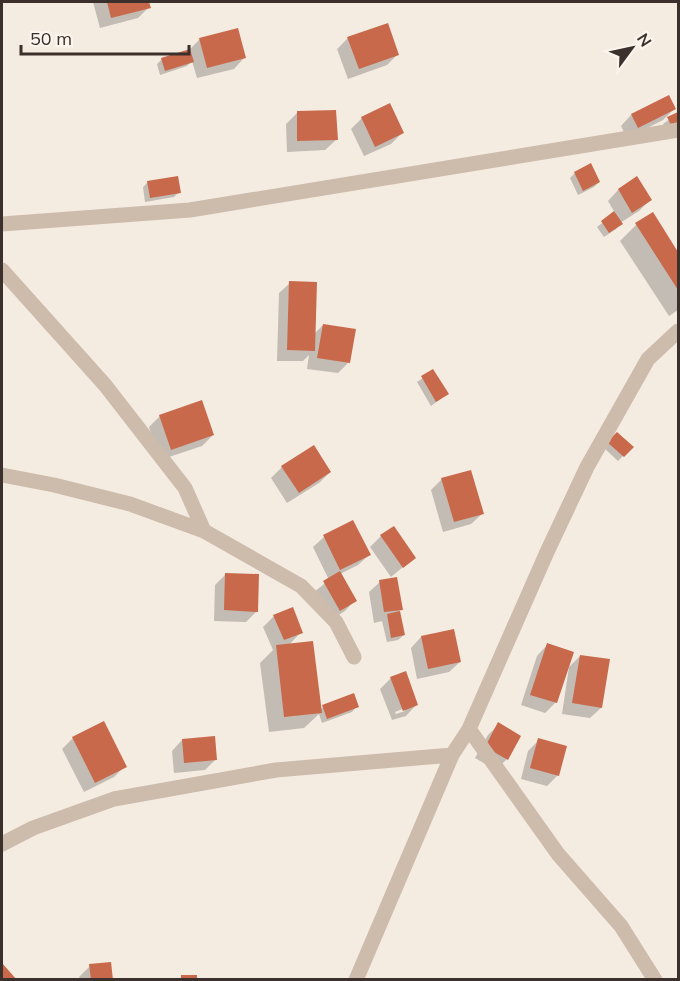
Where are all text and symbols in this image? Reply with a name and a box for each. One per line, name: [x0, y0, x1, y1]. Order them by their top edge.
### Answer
scale bar: [21, 18, 189, 56]
north arrow: [602, 18, 662, 78]
text: 50 m: [30, 27, 72, 50]
text: N: [633, 29, 656, 50]

